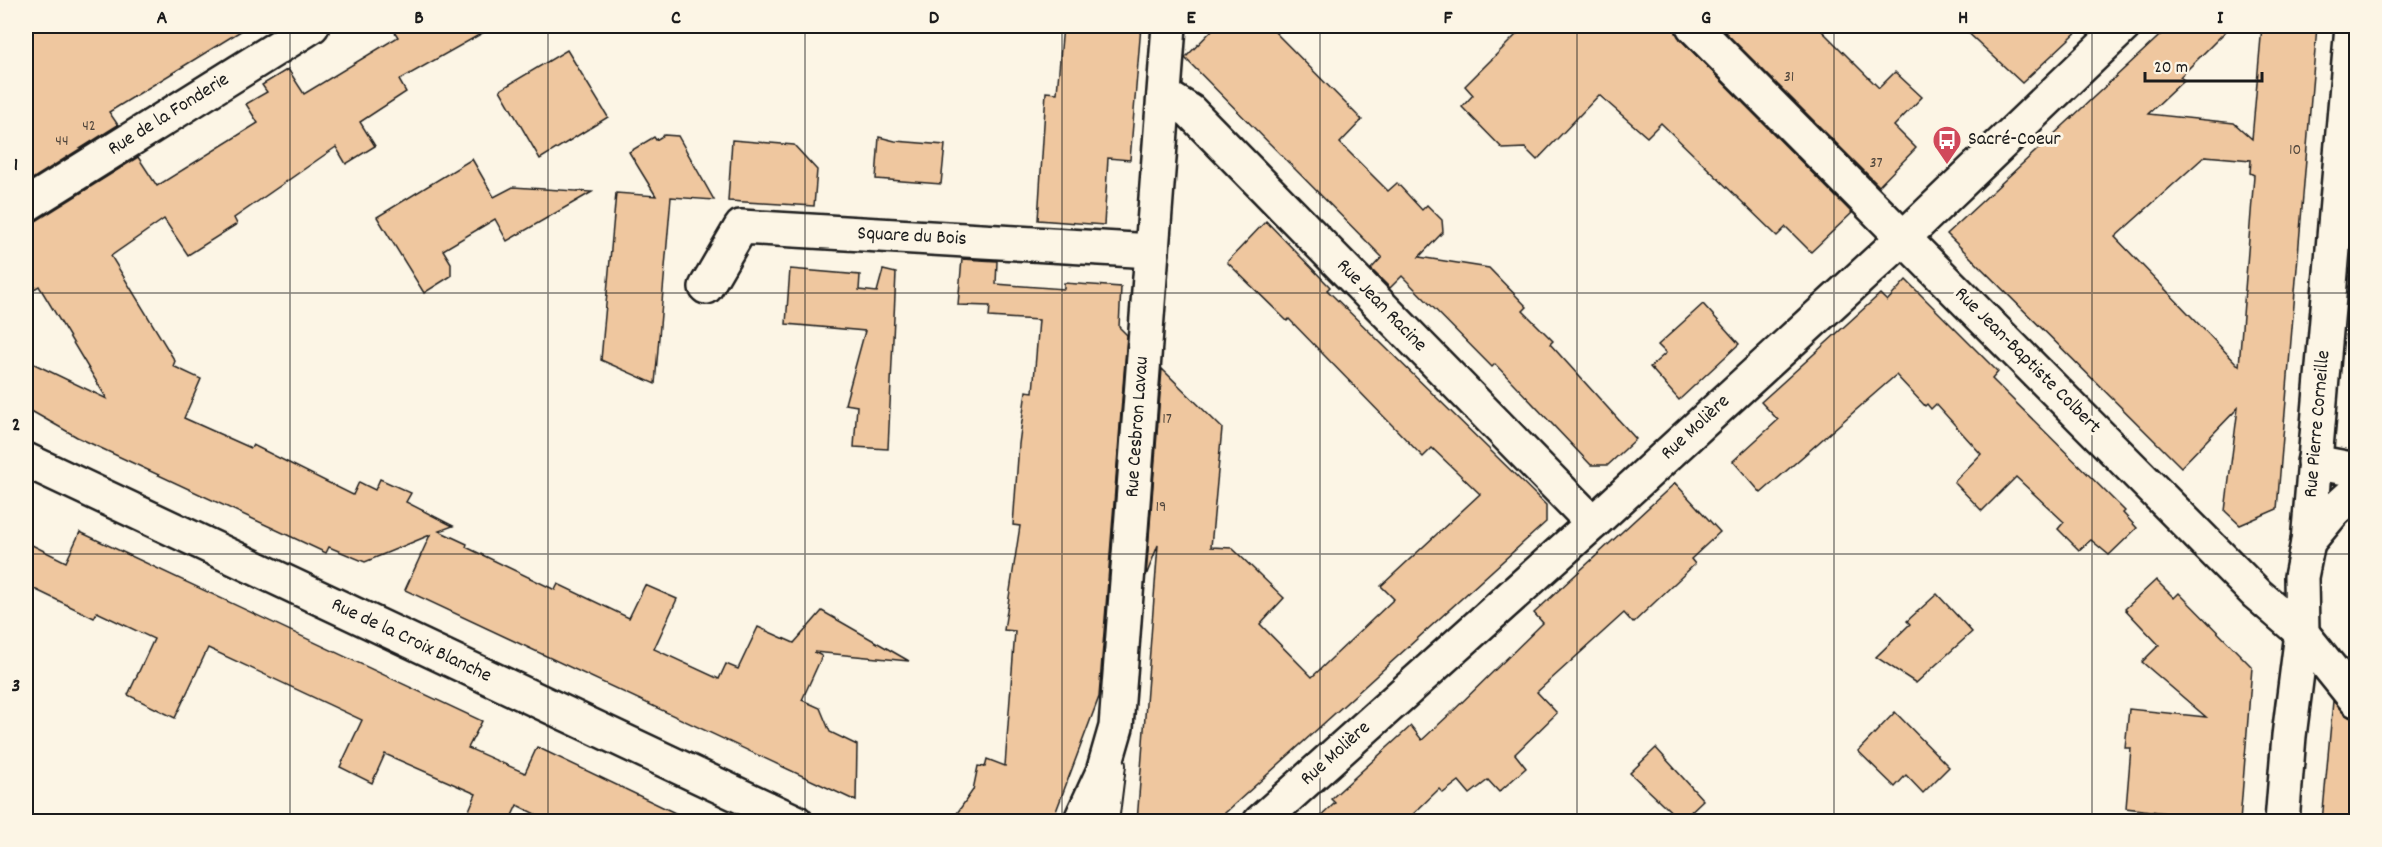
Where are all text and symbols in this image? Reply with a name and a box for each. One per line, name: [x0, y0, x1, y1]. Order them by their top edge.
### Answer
text: A: [157, 5, 168, 33]
text: B: [414, 5, 424, 33]
text: C: [671, 5, 681, 33]
text: D: [929, 5, 940, 33]
text: E: [1186, 5, 1196, 33]
text: F: [1444, 5, 1454, 33]
text: G: [1701, 5, 1711, 33]
text: H: [1958, 5, 1968, 33]
text: I: [2217, 5, 2224, 33]
scale bar: [2145, 45, 2262, 83]
text: 20 m: [2154, 56, 2188, 81]
street label: Rue de la Fonderie: [103, 66, 235, 164]
house number: 31: [1784, 66, 1794, 89]
house number: 42: [82, 115, 96, 138]
bus stop icon: Sacré-Coeur: [1931, 124, 1963, 166]
place label: Sacré-Coeur: [1968, 126, 2061, 154]
house number: 44: [55, 130, 69, 153]
house number: 10: [2289, 139, 2301, 162]
text: 1: [14, 152, 18, 180]
house number: 37: [1869, 152, 1883, 175]
street label: Square du Bois: [857, 220, 967, 254]
street label: Rue Jean Racine: [1329, 253, 1433, 359]
street label: Rue Jean-Baptiste Colbert: [1947, 281, 2107, 441]
street label: Rue Pierre Corneille: [2298, 349, 2338, 499]
street label: Rue Cesbron Lavau: [1119, 355, 1157, 499]
street label: Rue Molière: [1655, 388, 1737, 467]
house number: 17: [1162, 408, 1172, 431]
text: 2: [12, 412, 20, 440]
house number: 19: [1156, 496, 1166, 519]
street label: Rue de la Croix Blanche: [326, 592, 496, 691]
text: 3: [12, 673, 20, 701]
street label: Rue Molière: [1295, 715, 1377, 793]

